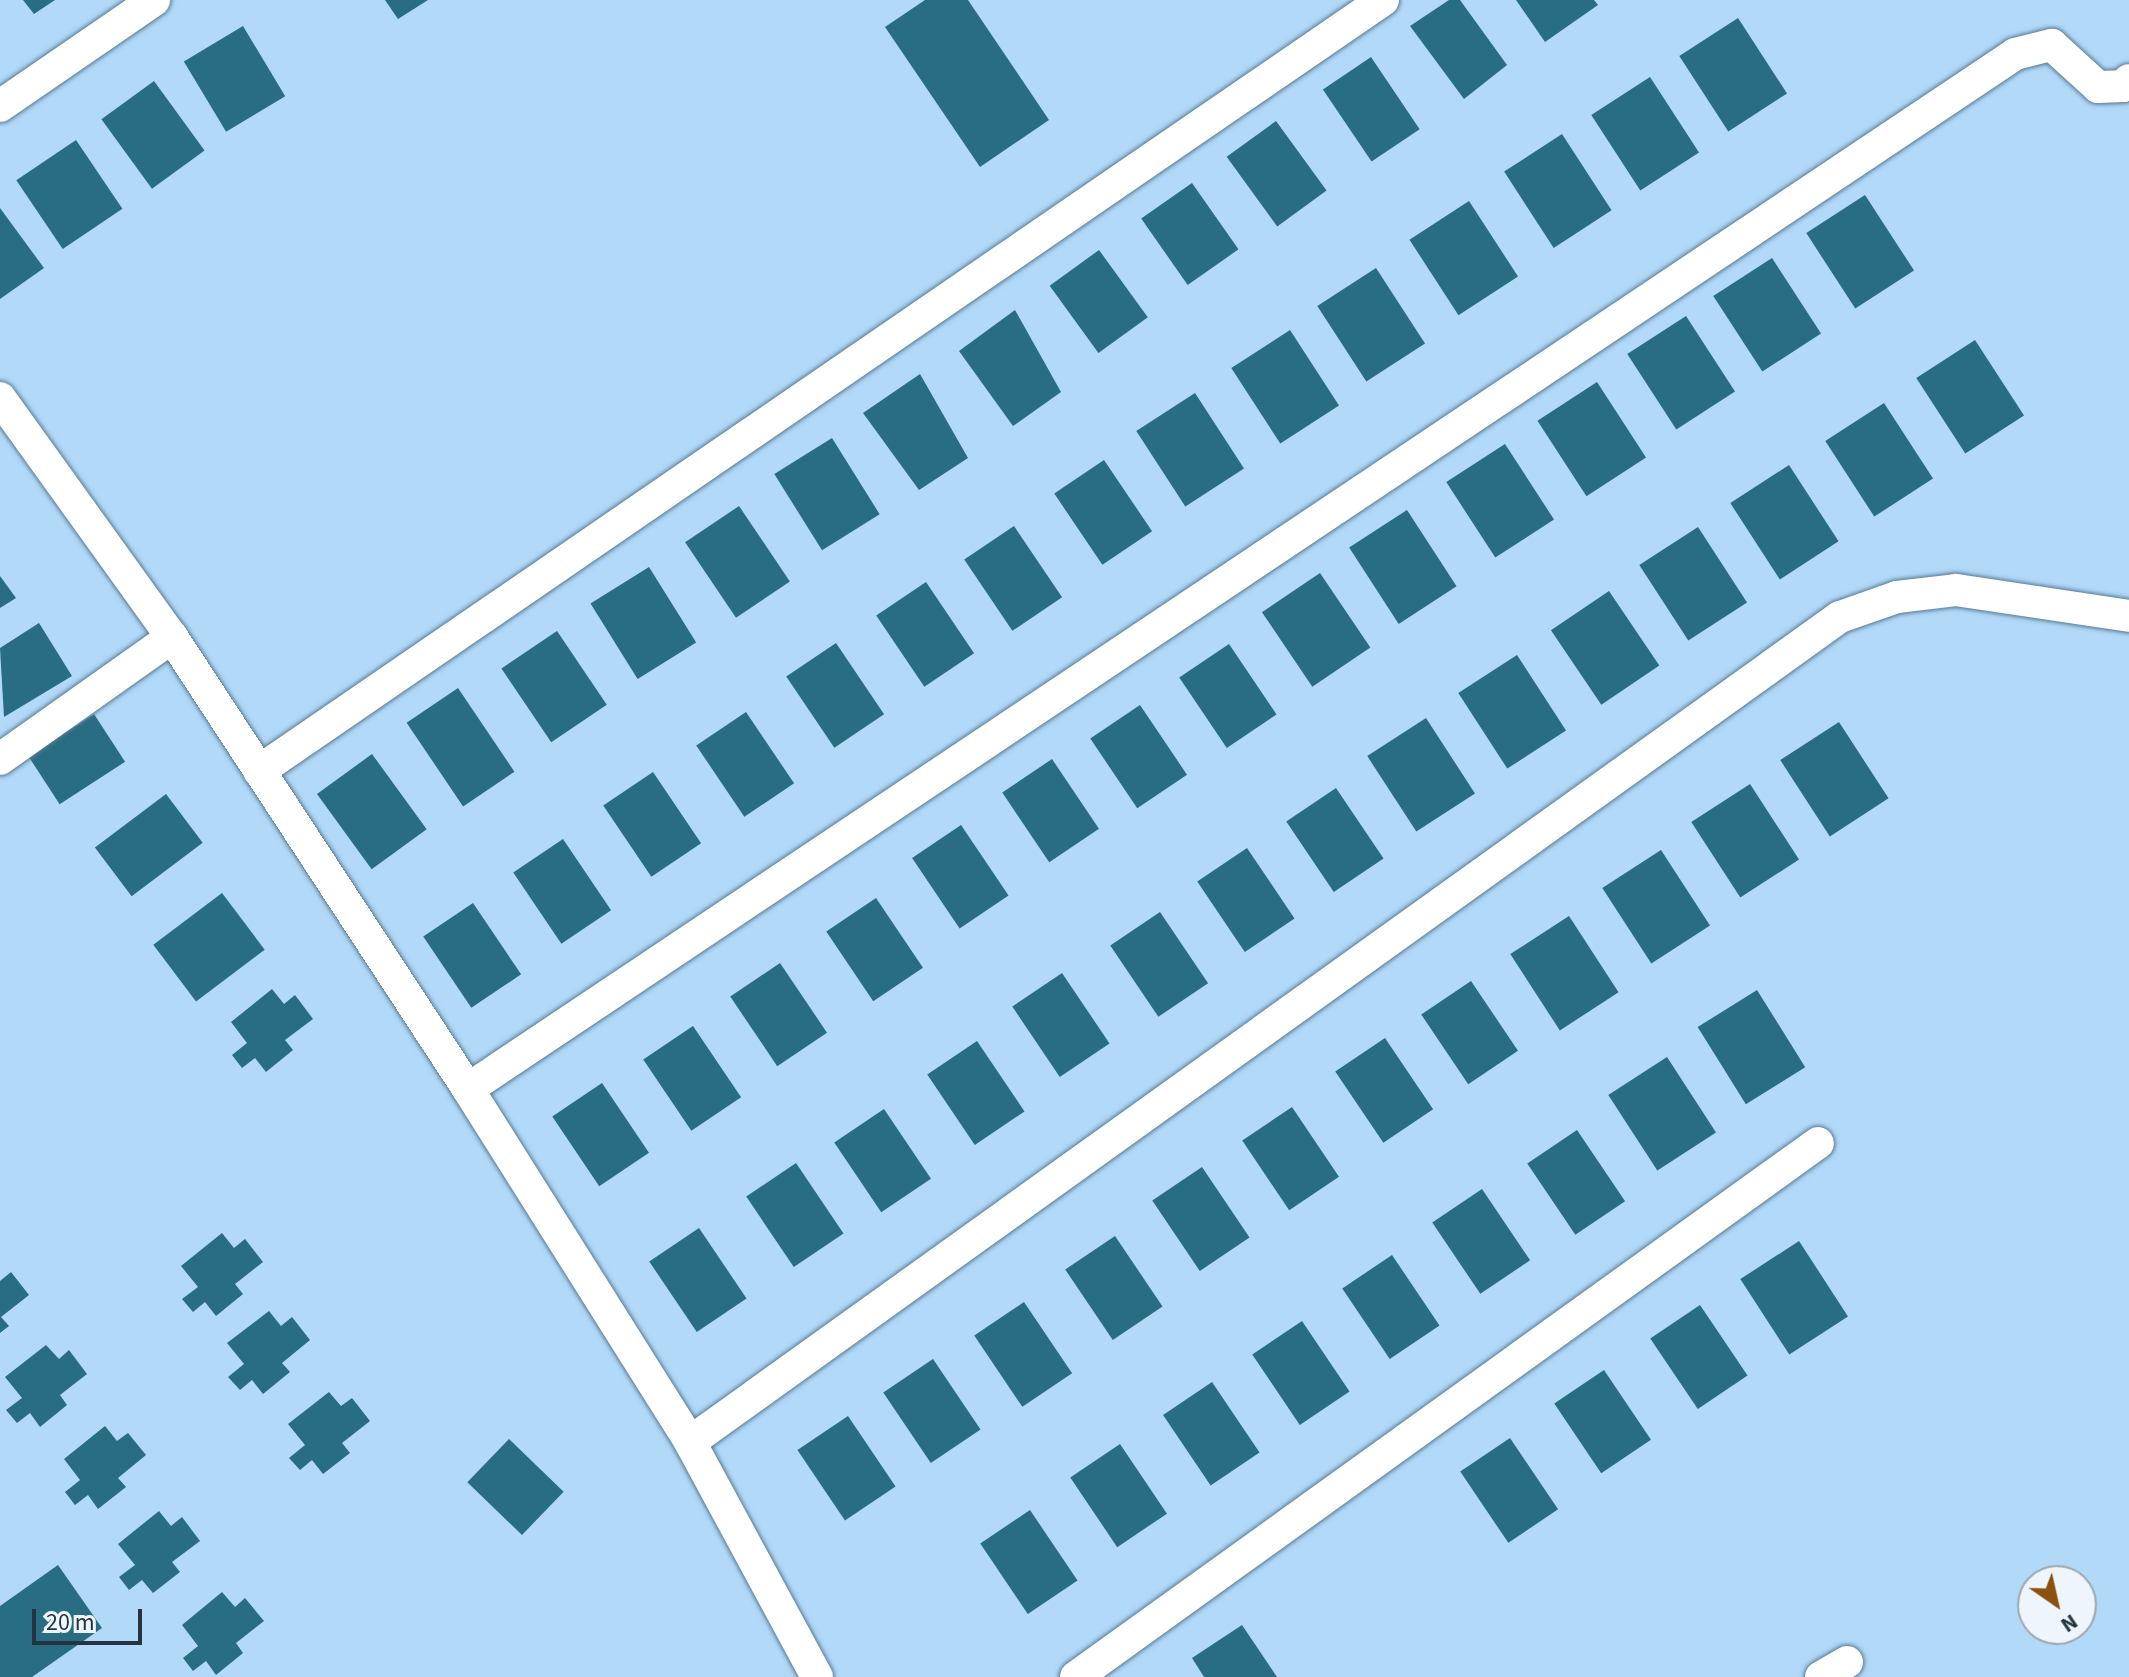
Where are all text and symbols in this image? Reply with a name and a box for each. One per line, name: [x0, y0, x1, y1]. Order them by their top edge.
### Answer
north arrow: [2017, 1565, 2097, 1645]
scale bar: [36, 1593, 146, 1643]
text: 20 m: [46, 1605, 95, 1640]
text: N: [2054, 1606, 2084, 1641]

